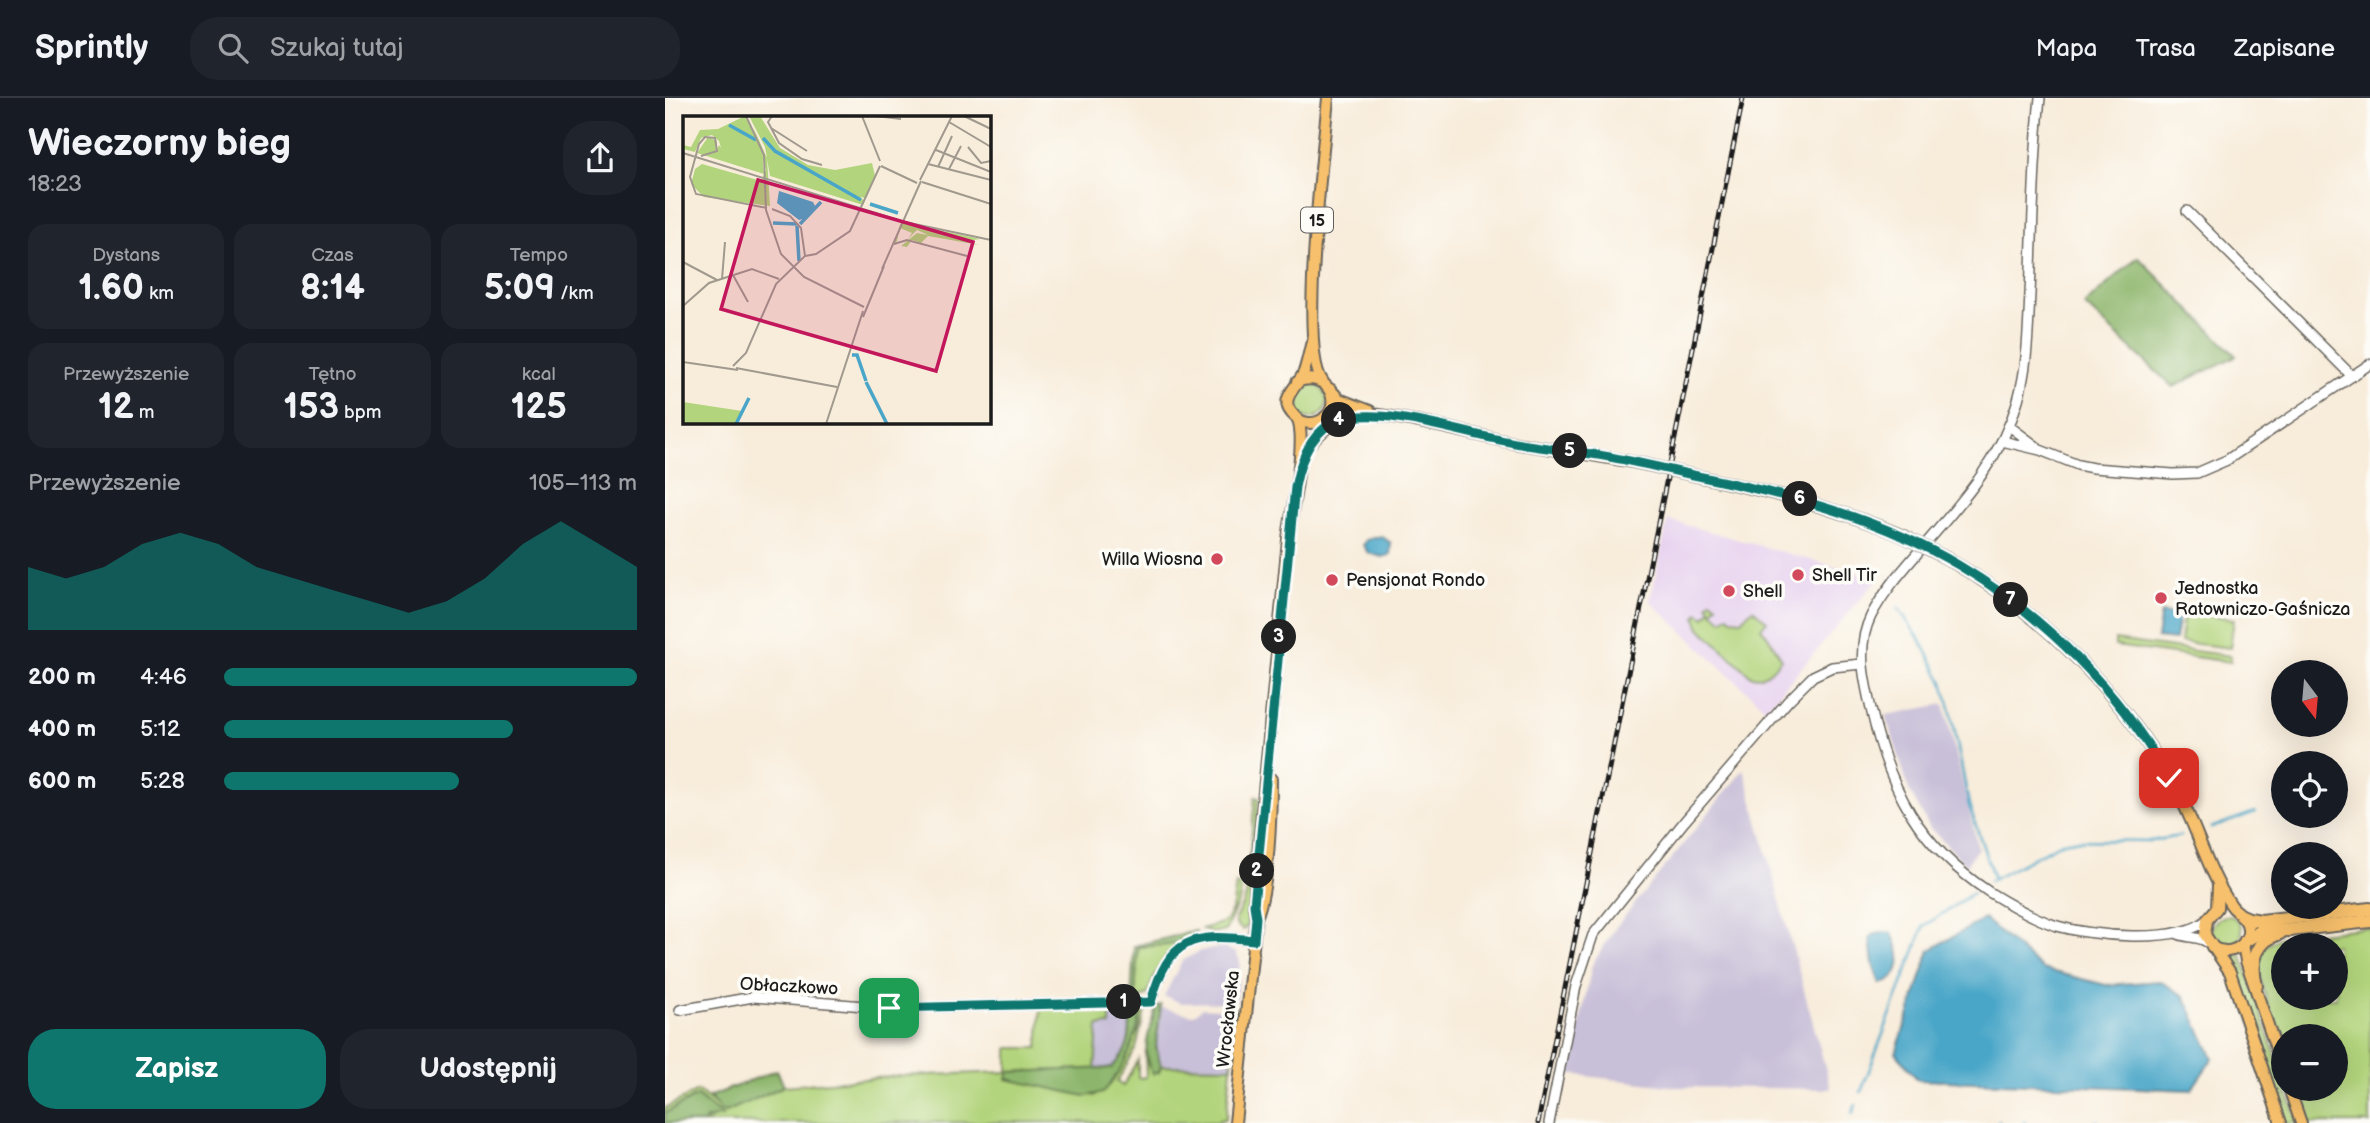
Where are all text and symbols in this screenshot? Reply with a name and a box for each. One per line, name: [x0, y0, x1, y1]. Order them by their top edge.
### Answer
search box: [190, 17, 680, 80]
text: Sprintly: [35, 28, 148, 68]
icon: search: [214, 29, 252, 67]
text: Szukaj tutaj: [270, 33, 403, 64]
text: Mapa: [2036, 34, 2097, 63]
text: Trasa: [2135, 34, 2196, 63]
text: Zapisane: [2234, 34, 2335, 63]
inset map: [683, 116, 991, 424]
text: Wieczorny bieg: [28, 121, 291, 166]
button: share: [563, 121, 637, 195]
text: 18:23: [28, 170, 82, 198]
road number: 15: [1301, 208, 1333, 232]
text: Dystans: [92, 244, 160, 267]
text: Czas: [311, 244, 354, 267]
text: Tempo: [510, 244, 568, 267]
text: 1.60: [78, 267, 144, 310]
text: 8:14: [300, 267, 365, 310]
text: 5:09: [484, 267, 555, 310]
text: km: [144, 282, 174, 305]
text: /km: [555, 282, 594, 305]
text: Przewyższenie: [63, 363, 189, 386]
text: Tętno: [308, 363, 357, 386]
text: kcal: [522, 363, 556, 386]
text: 12: [98, 386, 134, 429]
text: 153: [284, 386, 339, 429]
text: 125: [511, 386, 567, 429]
text: m: [134, 401, 154, 424]
text: bpm: [339, 401, 381, 424]
pin: 4: [1321, 402, 1357, 438]
text: 4: [1333, 408, 1344, 431]
pin: 5: [1553, 434, 1587, 468]
text: 5: [1564, 439, 1575, 462]
text: Przewyższenie: [28, 469, 181, 497]
text: 105–113 m: [529, 469, 637, 497]
pin: 6: [1783, 482, 1817, 516]
text: 6: [1794, 487, 1805, 510]
place label: Willa Wiosna: [1102, 549, 1203, 570]
marker: Willa Wiosna: [1209, 551, 1225, 567]
place label: Shell Tir: [1812, 565, 1877, 586]
marker: Shell Tir: [1790, 567, 1806, 583]
place label: Pensjonat Rondo: [1346, 570, 1485, 591]
marker: Pensjonat Rondo: [1324, 572, 1340, 588]
place label: Jednostka Ratowniczo-Gaśnicza: [2175, 578, 2351, 620]
place label: Shell: [1743, 581, 1783, 602]
pin: 7: [1993, 582, 2029, 618]
marker: Shell: [1721, 583, 1737, 599]
text: 7: [2005, 588, 2016, 611]
marker: Jednostka Ratowniczo-Gaśnicza: [2153, 590, 2169, 606]
pin: 3: [1261, 620, 1297, 654]
text: 3: [1273, 625, 1284, 648]
north arrow: [2271, 660, 2349, 737]
map controls: [2271, 660, 2348, 1101]
text: 200 m: [28, 663, 96, 691]
text: 4:46: [140, 663, 187, 691]
text: 400 m: [28, 715, 96, 743]
text: 5:12: [140, 715, 180, 743]
pin: [2139, 748, 2199, 808]
button: locate: [2271, 751, 2348, 828]
icon: check: [2150, 759, 2188, 797]
text: 600 m: [28, 767, 96, 795]
text: 5:28: [140, 767, 185, 795]
button: layers: [2271, 842, 2348, 919]
pin: 2: [1239, 854, 1275, 888]
text: 2: [1251, 859, 1262, 882]
button: +: [2271, 933, 2348, 1010]
street label: Wrocławska: [1213, 969, 1244, 1069]
street label: Obłaczkowo: [739, 973, 839, 1000]
pin: [859, 978, 919, 1038]
pin: 1: [1107, 984, 1141, 1020]
icon: arrive: [870, 989, 908, 1027]
text: 1: [1120, 990, 1128, 1013]
button: −: [2271, 1024, 2348, 1101]
button: Zapisz: [28, 1029, 326, 1109]
button: Udostępnij: [340, 1029, 637, 1109]

